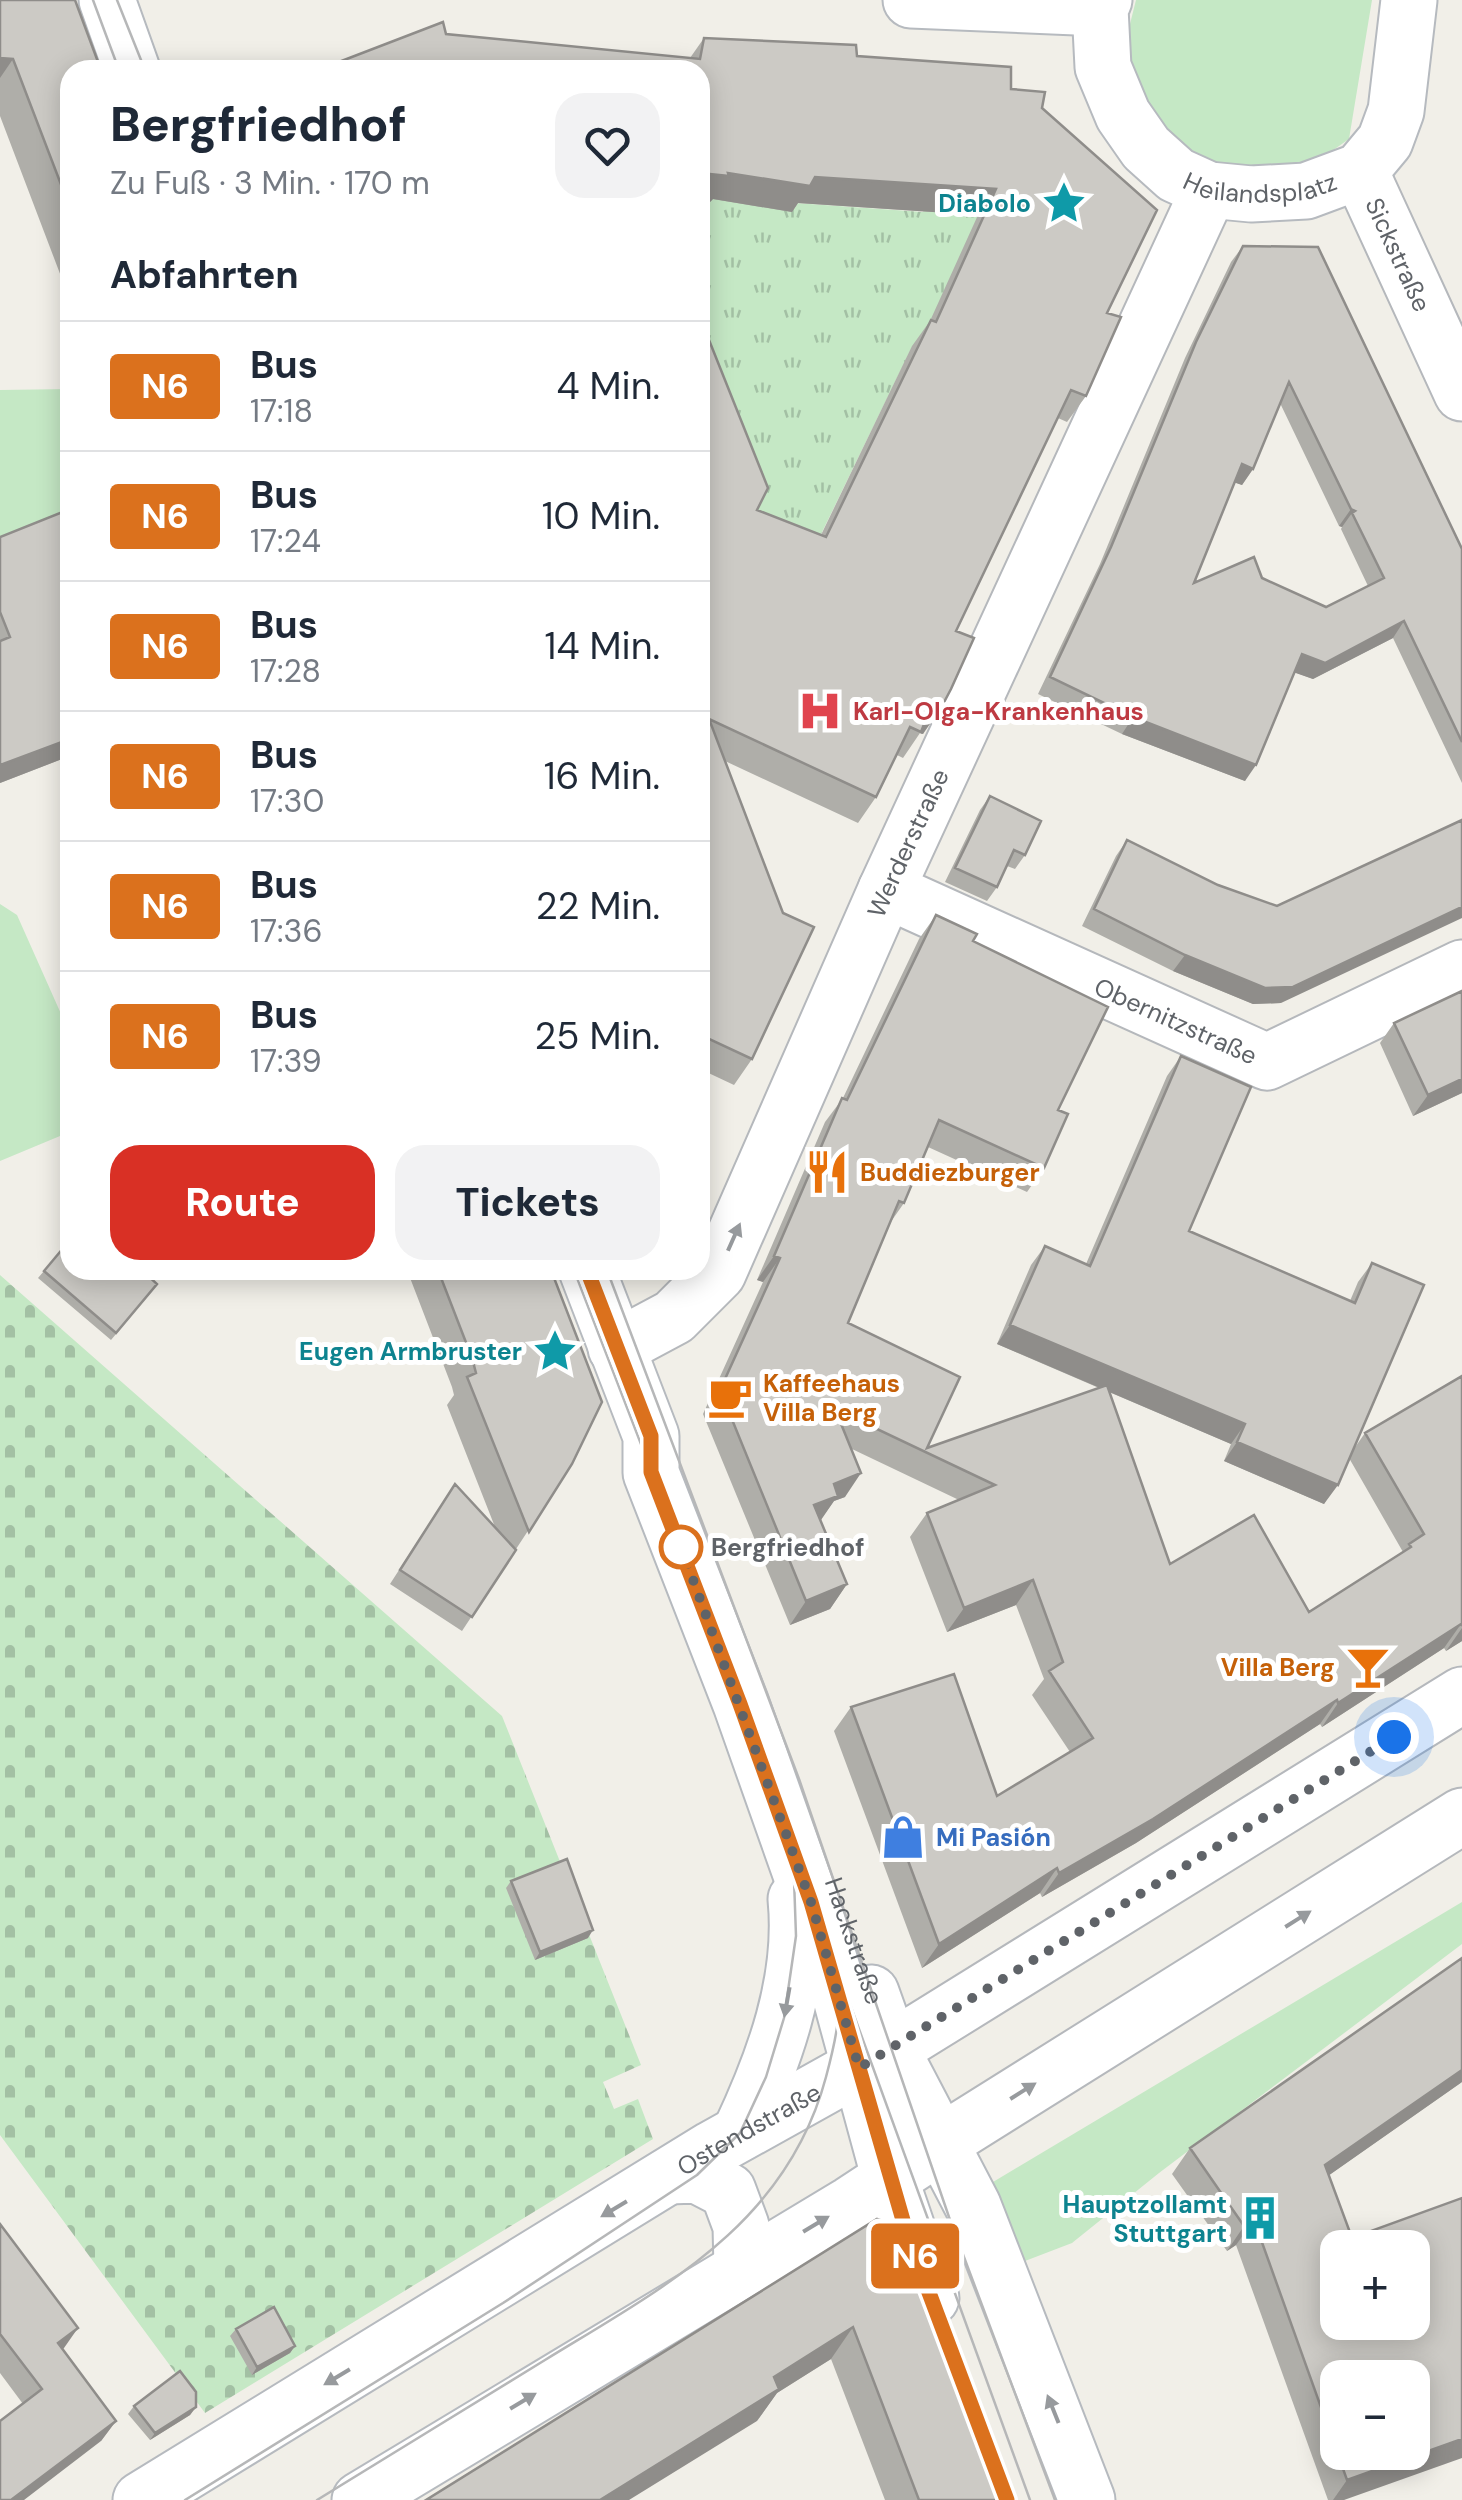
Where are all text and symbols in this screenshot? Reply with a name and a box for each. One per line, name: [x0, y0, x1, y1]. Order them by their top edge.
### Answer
text: Bergfriedhof: [110, 93, 407, 156]
button: heart: [555, 93, 660, 198]
text: Zu Fuß · 3 Min. · 170 m: [110, 162, 430, 204]
street label: Heilandsplatz: [1178, 165, 1341, 211]
place icon: Diabolo: [1040, 179, 1088, 227]
place label: Diabolo: [938, 187, 1031, 220]
street label: Sickstraße: [1358, 193, 1438, 317]
text: Abfahrten: [110, 250, 299, 300]
text: Bus: [250, 340, 318, 390]
text: 4 Min.: [556, 361, 660, 411]
text: N6: [141, 363, 189, 409]
text: 17:18: [250, 390, 313, 432]
text: Bus: [250, 470, 318, 520]
text: 10 Min.: [542, 491, 660, 541]
text: N6: [141, 493, 189, 539]
text: 17:24: [250, 520, 321, 562]
text: Bus: [250, 600, 318, 650]
text: 14 Min.: [545, 621, 660, 671]
text: N6: [141, 623, 189, 669]
text: 17:28: [250, 650, 321, 692]
hospital icon: Karl-Olga-Krankenhaus: [796, 687, 844, 735]
place label: Karl-Olga-Krankenhaus: [853, 695, 1144, 728]
text: Bus: [250, 730, 318, 780]
text: 16 Min.: [544, 751, 660, 801]
text: N6: [141, 753, 189, 799]
street label: Werderstraße: [860, 764, 957, 923]
text: 17:30: [250, 780, 324, 822]
text: Bus: [250, 860, 318, 910]
text: 22 Min.: [536, 881, 660, 931]
text: N6: [141, 883, 189, 929]
text: 17:36: [250, 910, 323, 952]
street label: Obernitzstraße: [1089, 970, 1262, 1072]
text: Bus: [250, 990, 318, 1040]
text: 25 Min.: [534, 1011, 660, 1061]
text: N6: [141, 1013, 189, 1059]
text: 17:39: [250, 1040, 322, 1082]
button: Route: [110, 1145, 375, 1260]
button: Tickets: [395, 1145, 660, 1260]
restaurant icon: Buddiezburger: [803, 1148, 851, 1196]
place label: Buddiezburger: [860, 1156, 1040, 1189]
one-way arrow: [726, 1222, 742, 1252]
place icon: Eugen Armbruster: [531, 1327, 579, 1375]
place label: Eugen Armbruster: [299, 1335, 522, 1368]
place label: Kaffeehaus Villa Berg: [763, 1367, 900, 1429]
cafe icon: Kaffeehaus Villa Berg: [706, 1373, 754, 1421]
marker: Bergfriedhof: [660, 1526, 702, 1568]
place label: Bergfriedhof: [711, 1531, 865, 1564]
bar icon: Villa Berg: [1344, 1643, 1392, 1691]
place label: Villa Berg: [1221, 1651, 1335, 1684]
your location: [1369, 1712, 1419, 1762]
shop icon: Mi Pasión: [879, 1813, 927, 1861]
place label: Mi Pasión: [936, 1821, 1051, 1854]
street label: Hackstraße: [817, 1873, 891, 2009]
one-way arrow: [1285, 1910, 1312, 1928]
one-way arrow: [779, 1987, 794, 2019]
street label: Ostendstraße: [671, 2076, 827, 2184]
one-way arrow: [1009, 2083, 1037, 2101]
place label: Hauptzollamt Stuttgart: [1063, 2188, 1227, 2250]
building icon: Hauptzollamt Stuttgart: [1236, 2194, 1284, 2242]
one-way arrow: [600, 2200, 628, 2217]
one-way arrow: [802, 2216, 831, 2233]
line badge: N6: [870, 2224, 960, 2288]
map controls: [1320, 2230, 1430, 2470]
button: +: [1320, 2230, 1430, 2340]
text: N6: [891, 2233, 939, 2279]
button: −: [1320, 2360, 1430, 2470]
one-way arrow: [323, 2368, 351, 2386]
one-way arrow: [510, 2392, 537, 2411]
one-way arrow: [1044, 2394, 1060, 2424]

